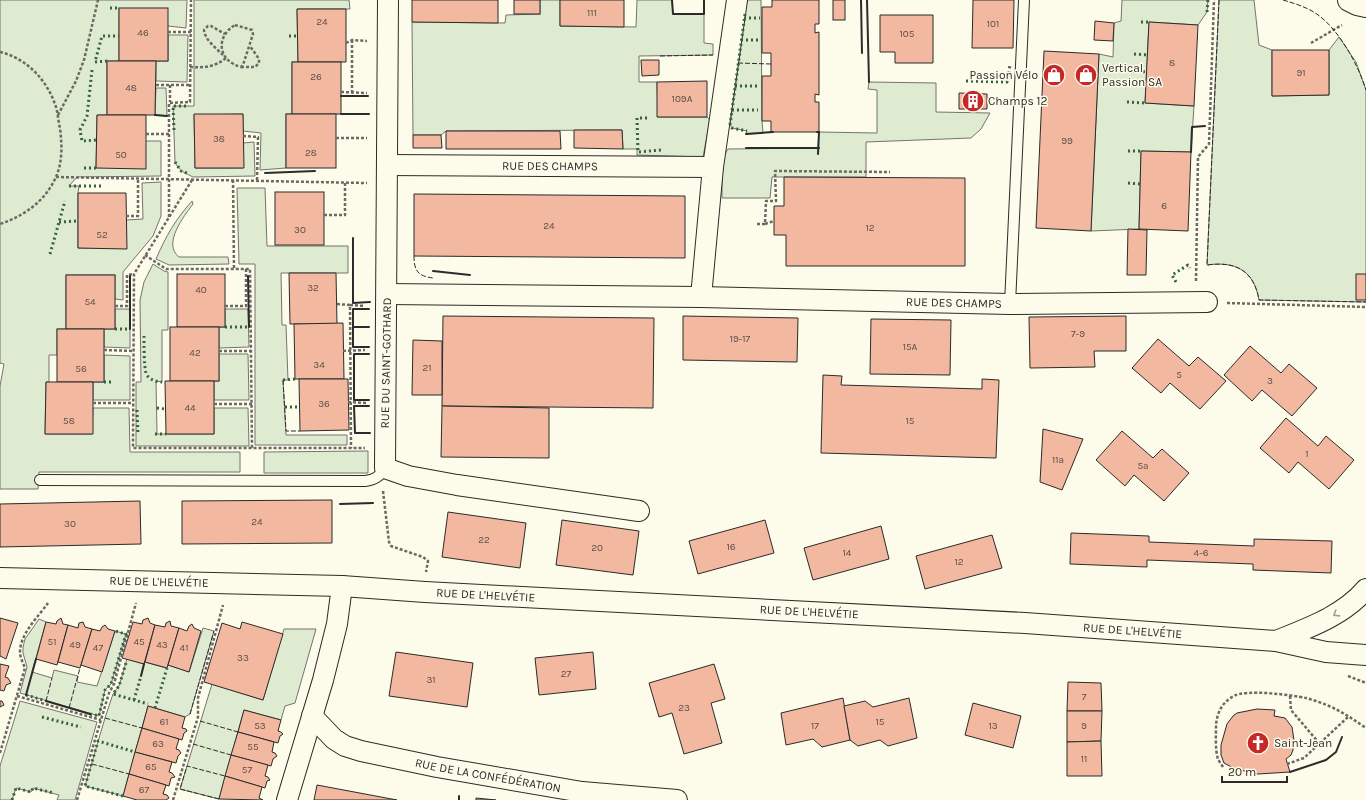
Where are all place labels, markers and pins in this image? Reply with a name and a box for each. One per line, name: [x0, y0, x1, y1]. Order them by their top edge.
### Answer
place label: Vertical Passion SA: [1102, 61, 1162, 89]
shop icon: Passion Vélo: [1041, 62, 1067, 88]
shop icon: Vertical Passion SA: [1073, 62, 1099, 88]
place label: Passion Vélo: [969, 68, 1038, 82]
building icon: Champs 12: [960, 88, 986, 114]
place label: Champs 12: [988, 94, 1048, 108]
church icon: Saint-Jean: [1245, 730, 1271, 756]
place label: Saint-Jean: [1274, 736, 1332, 750]

